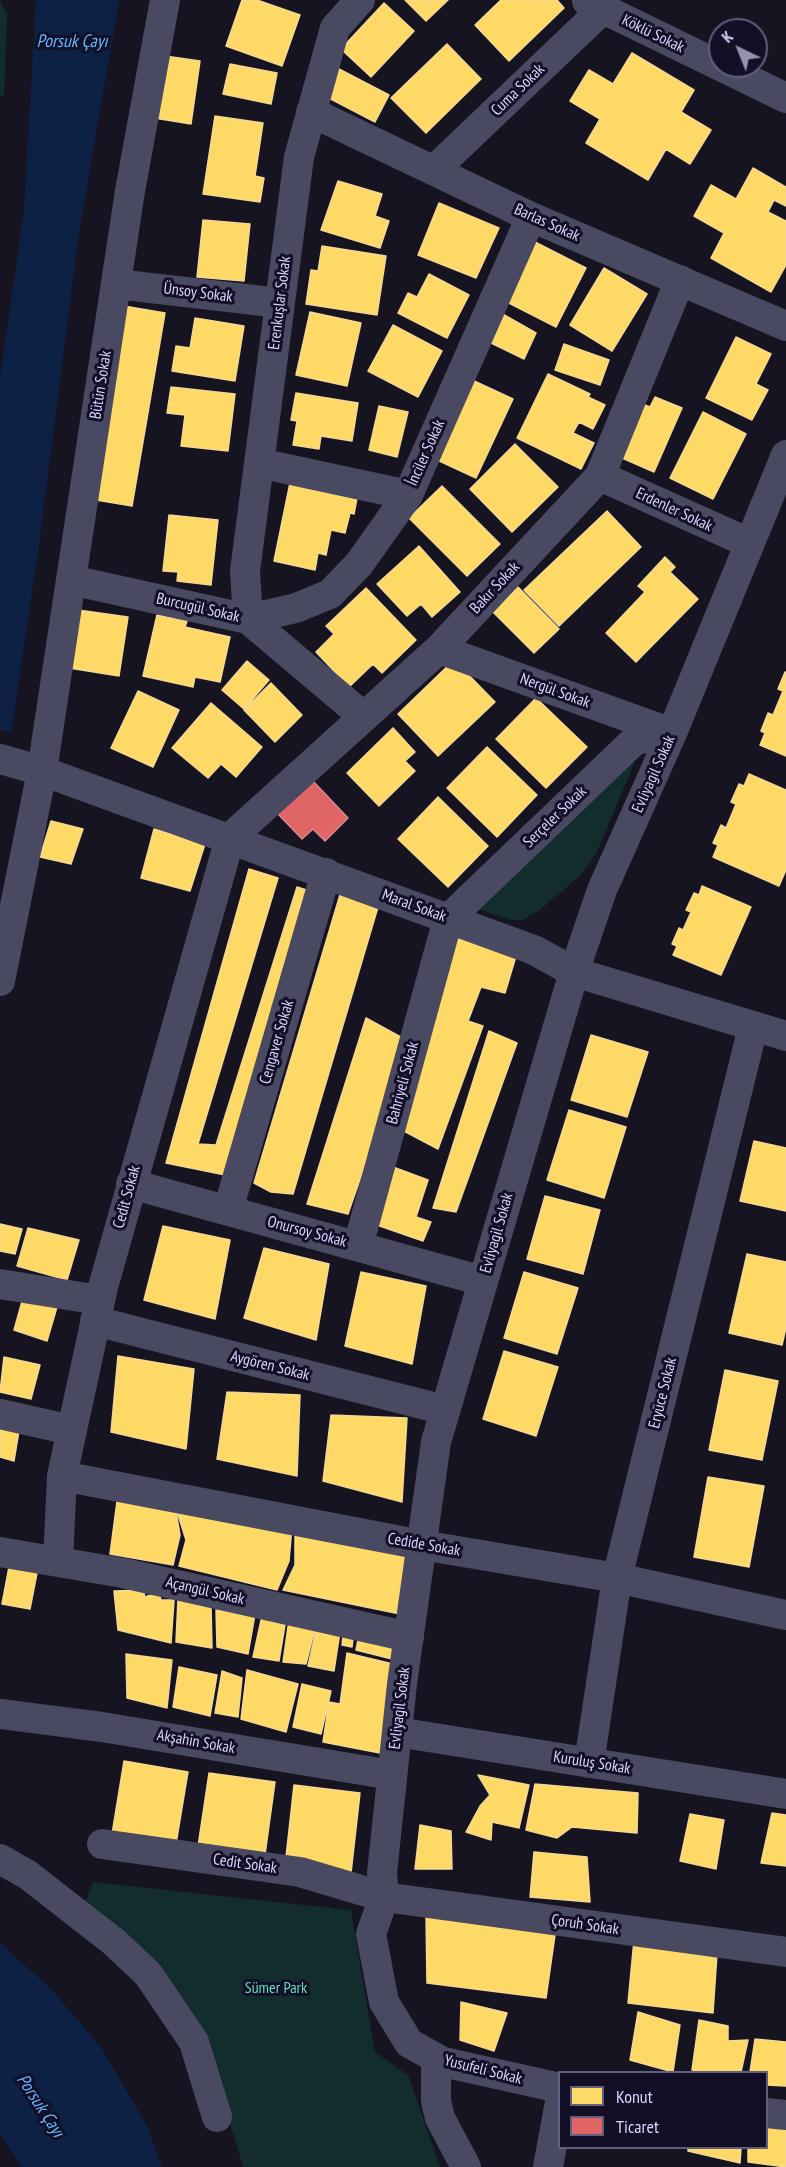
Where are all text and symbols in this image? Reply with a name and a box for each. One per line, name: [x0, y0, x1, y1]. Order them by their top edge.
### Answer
street label: Köklü Sokak: [619, 11, 687, 57]
north arrow: [708, 18, 768, 78]
text: K: [717, 26, 737, 46]
water label: Porsuk Çayı: [37, 31, 107, 53]
street label: Cuma Sokak: [487, 60, 549, 120]
street label: Barlas Sokak: [511, 200, 583, 246]
street label: Erenkuşlar Sokak: [265, 255, 295, 351]
street label: Ünsoy Sokak: [162, 279, 234, 307]
street label: Bütün Sokak: [86, 350, 116, 420]
street label: İnciler Sokak: [403, 417, 449, 489]
street label: Erdenler Sokak: [633, 484, 715, 536]
street label: Bakır Sokak: [466, 558, 524, 618]
street label: Burcugül Sokak: [154, 589, 242, 627]
street label: Nergül Sokak: [517, 669, 593, 713]
street label: Evliyagil Sokak: [628, 732, 680, 816]
street label: Serçeler Sokak: [519, 782, 591, 852]
street label: Maral Sokak: [379, 886, 449, 926]
street label: Cengaver Sokak: [256, 998, 298, 1086]
street label: Bahriyeli Sokak: [383, 1040, 423, 1126]
street label: Cedit Sokak: [109, 1163, 145, 1231]
street label: Evliyagil Sokak: [476, 1191, 518, 1275]
street label: Onursoy Sokak: [265, 1212, 349, 1252]
street label: Aygören Sokak: [228, 1347, 312, 1385]
street label: Eryüce Sokak: [645, 1356, 681, 1430]
street label: Cedide Sokak: [386, 1529, 462, 1561]
street label: Açangül Sokak: [164, 1573, 246, 1609]
street label: Evliyagil Sokak: [385, 1666, 415, 1750]
street label: Akşahin Sokak: [155, 1726, 237, 1758]
street label: Kuruluş Sokak: [552, 1747, 632, 1779]
street label: Cedit Sokak: [212, 1850, 278, 1878]
street label: Çoruh Sokak: [550, 1911, 620, 1939]
park label: Sümer Park: [245, 1978, 307, 1998]
street label: Yusufeli Sokak: [442, 2051, 524, 2089]
water label: Porsuk Çayı: [12, 2070, 68, 2142]
legend: [558, 2071, 768, 2149]
text: Konut: [616, 2085, 653, 2108]
text: Ticaret: [616, 2115, 659, 2138]

